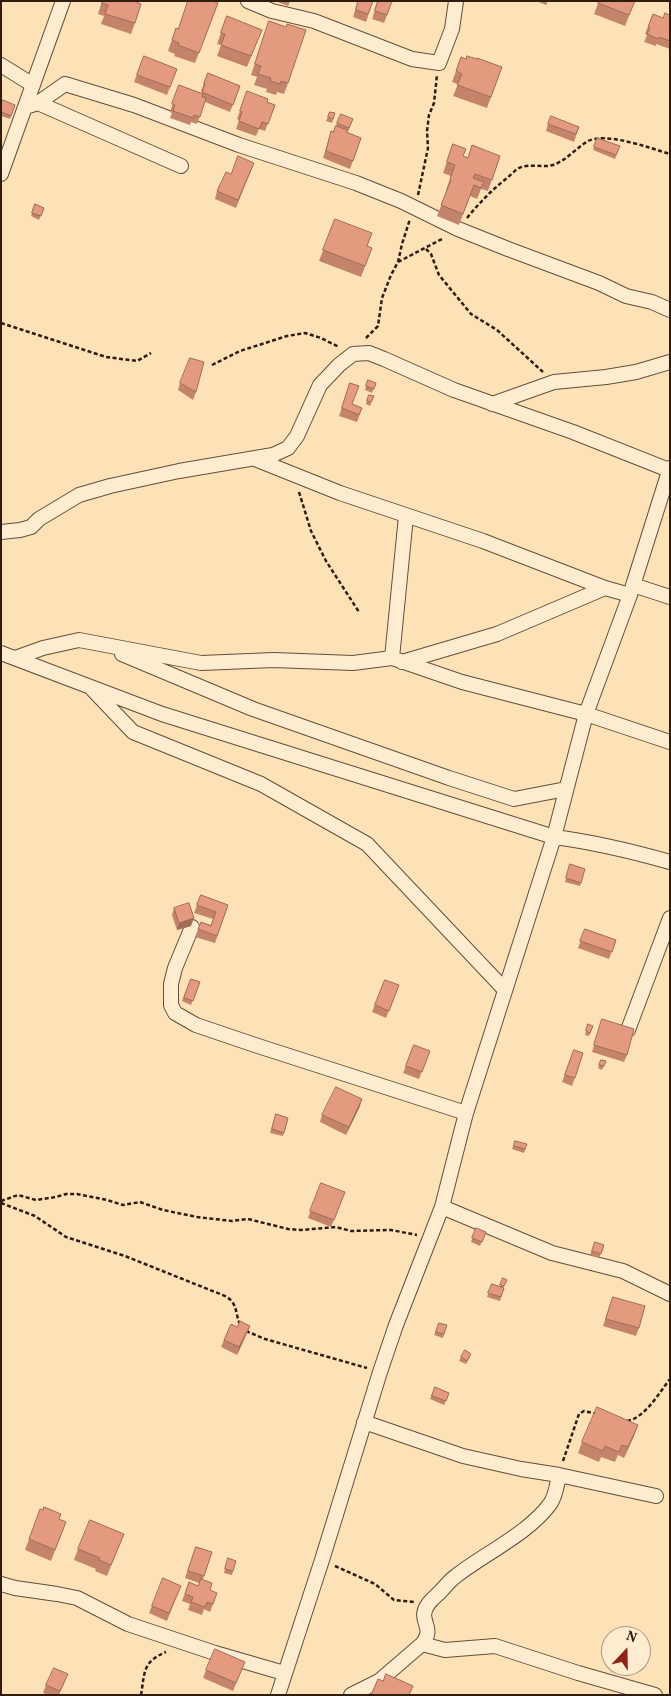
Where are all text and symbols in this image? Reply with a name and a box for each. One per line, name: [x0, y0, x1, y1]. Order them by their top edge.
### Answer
north arrow: [601, 1626, 651, 1676]
text: N: [623, 1627, 639, 1648]

